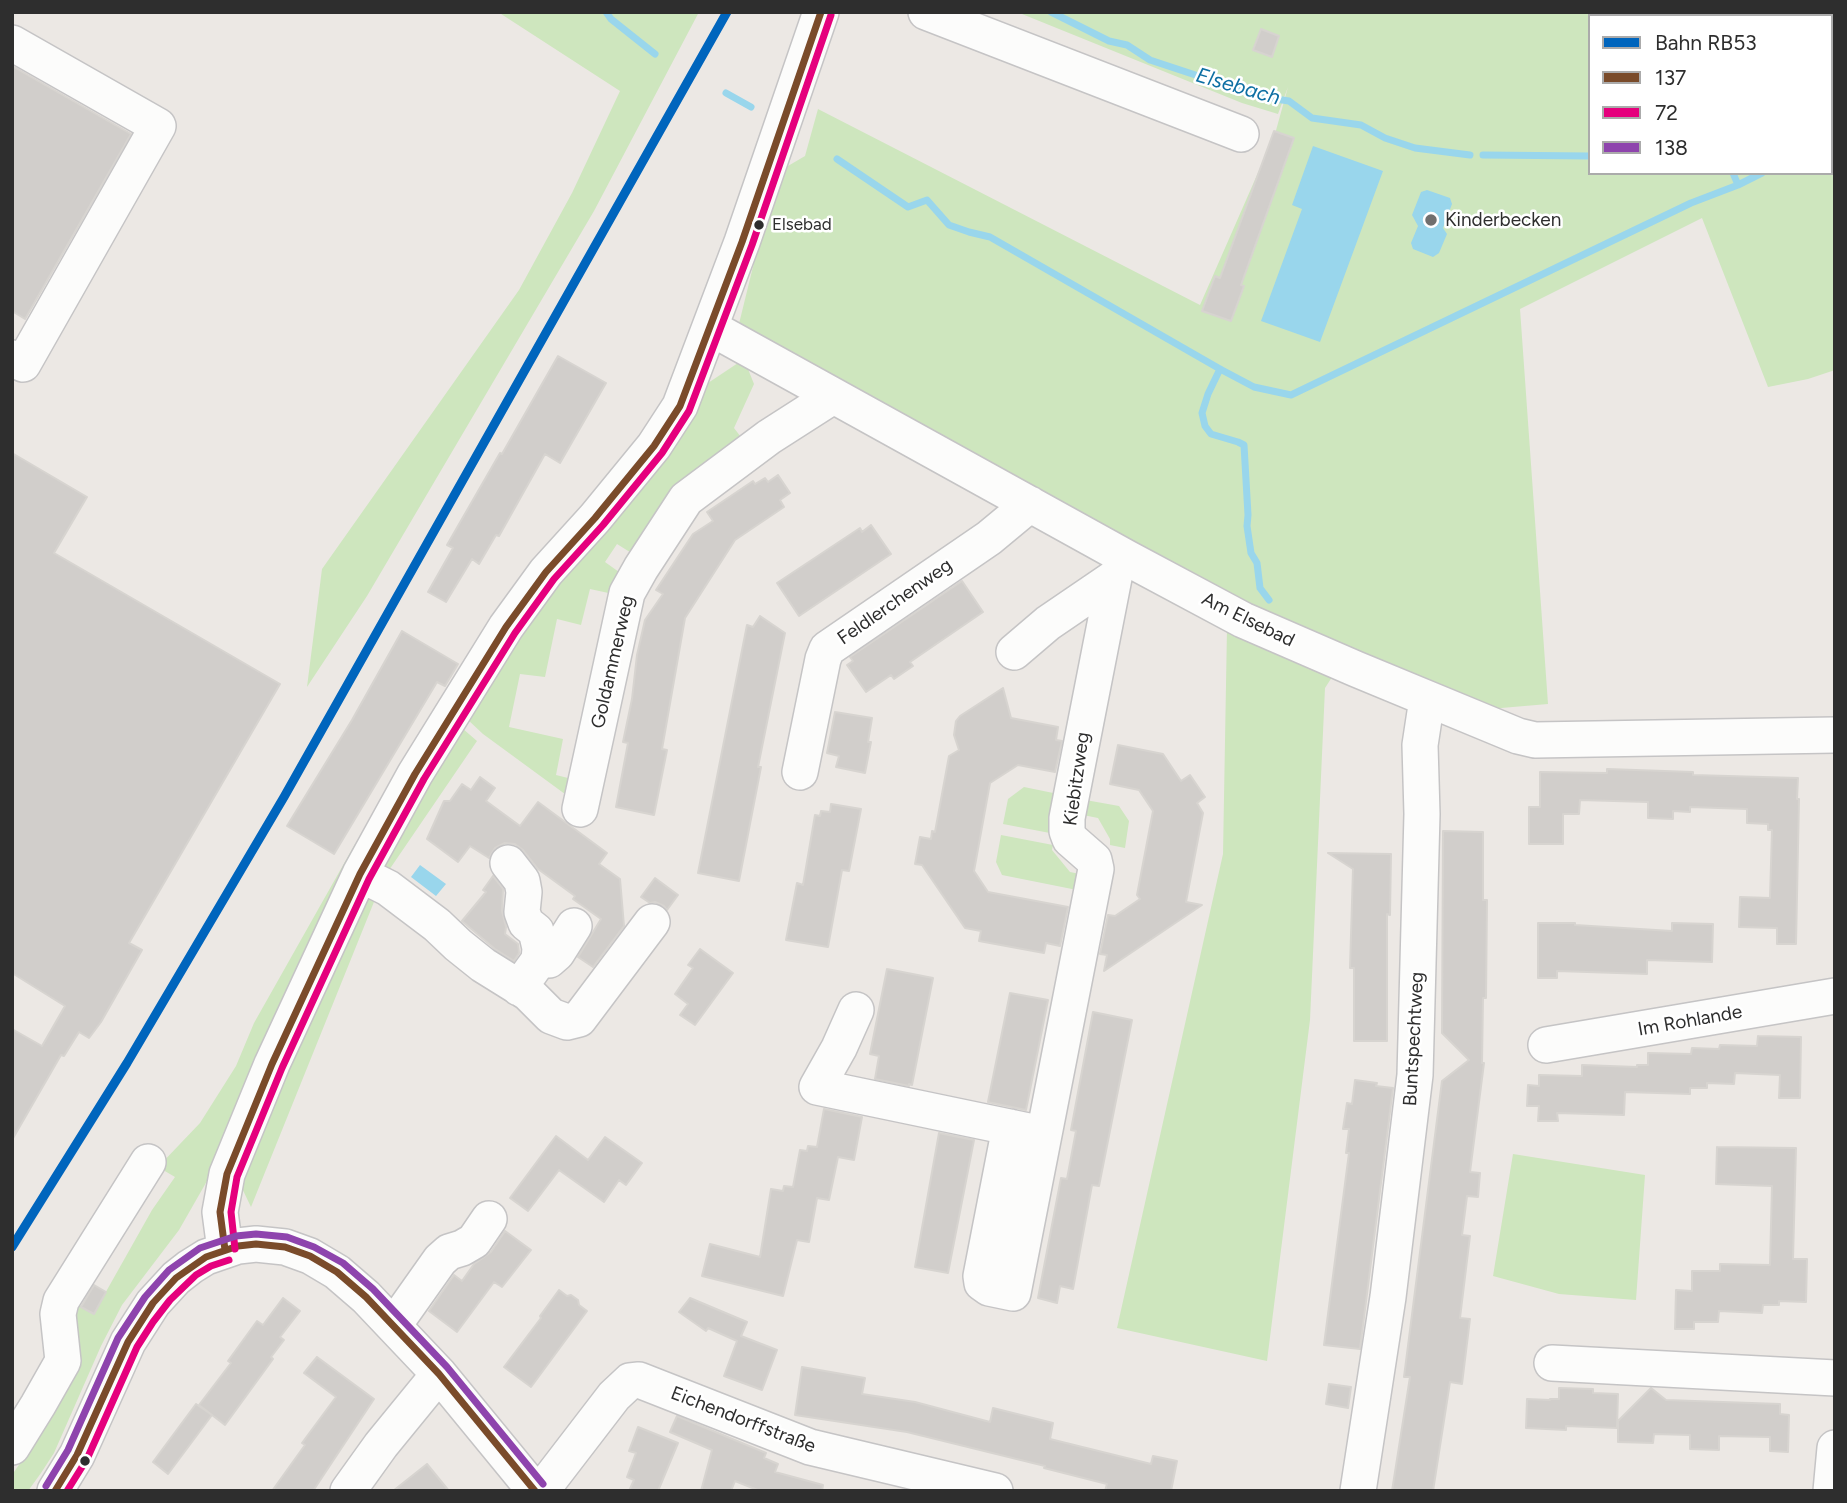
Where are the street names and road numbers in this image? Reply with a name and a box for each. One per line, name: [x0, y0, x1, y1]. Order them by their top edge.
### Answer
street label: Feldlerchenweg: [833, 554, 957, 650]
street label: Am Elsebad: [1198, 588, 1298, 652]
street label: Goldammerweg: [587, 593, 639, 731]
street label: Kiebitzweg: [1059, 731, 1095, 827]
street label: Buntspechtweg: [1399, 971, 1429, 1107]
street label: Im Rohlande: [1636, 1001, 1744, 1041]
street label: Eichendorffstraße: [667, 1382, 819, 1458]

